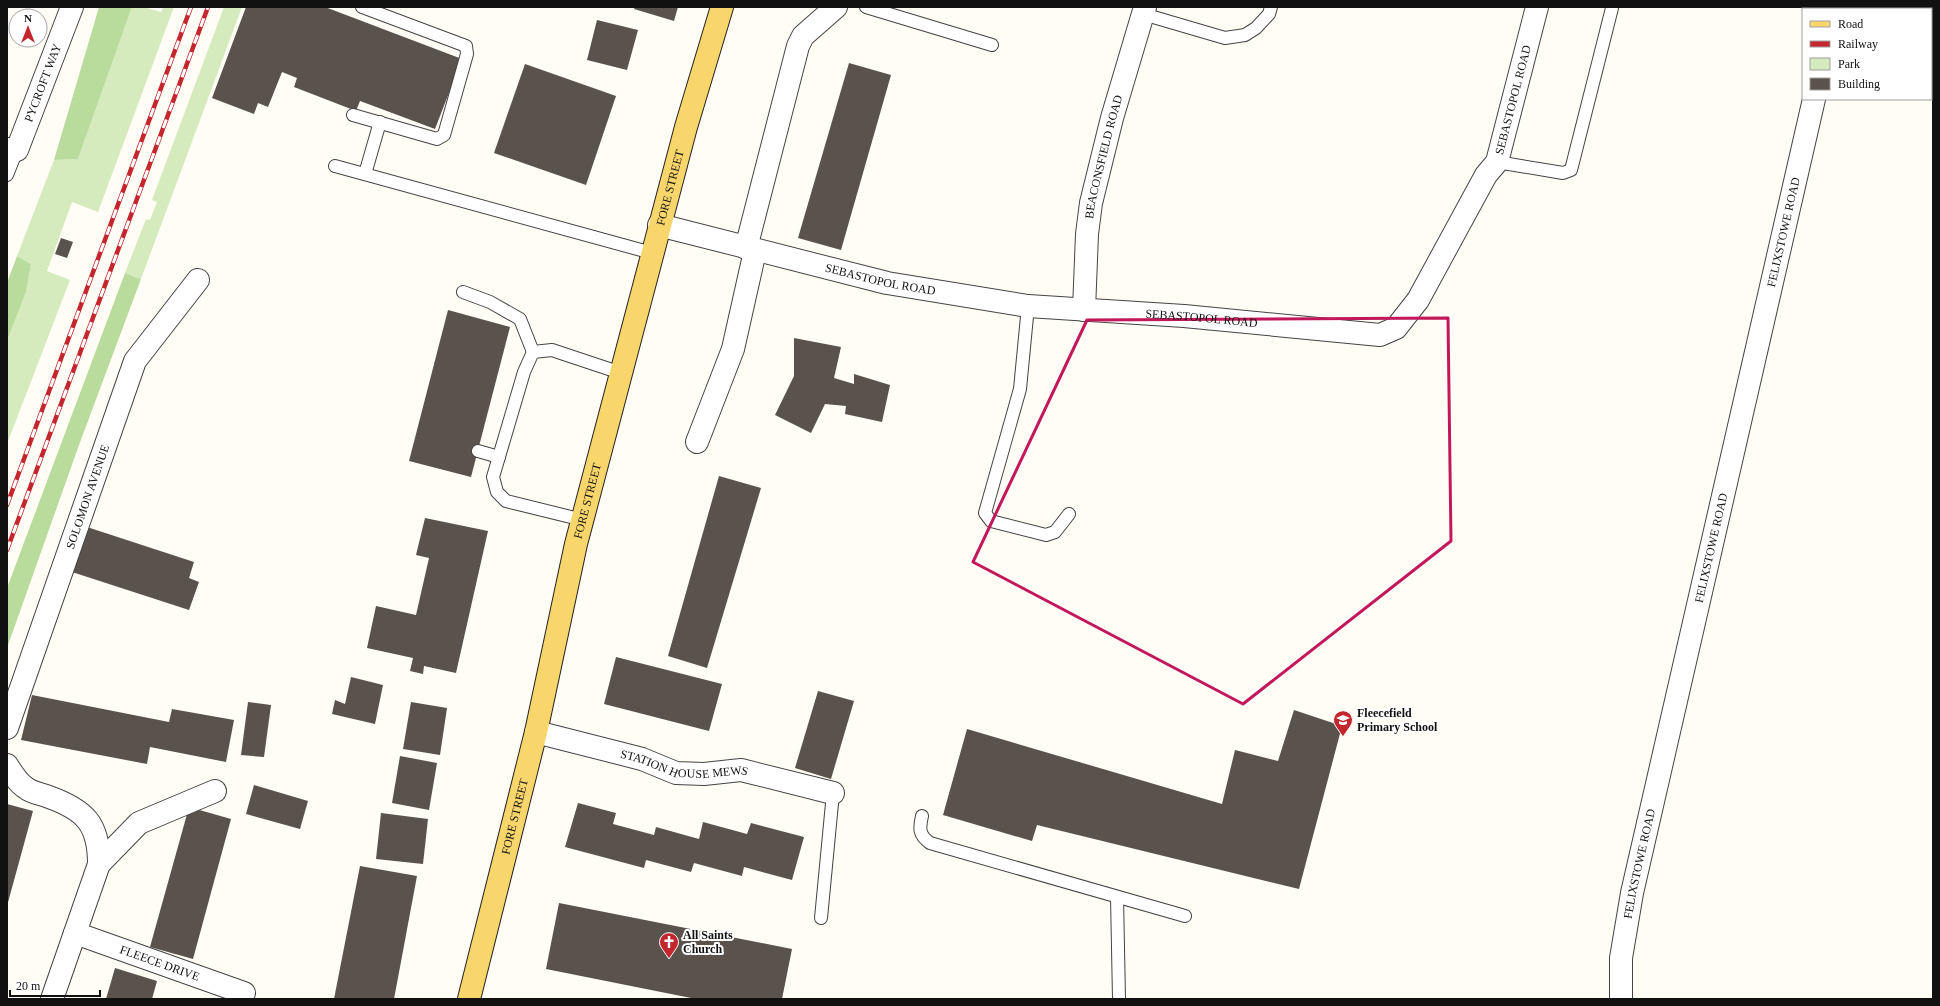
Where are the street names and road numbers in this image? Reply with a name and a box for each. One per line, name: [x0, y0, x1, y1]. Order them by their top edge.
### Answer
street label: PYCROFT WAY: [21, 41, 64, 124]
street label: SEBASTOPOL ROAD: [1492, 43, 1534, 156]
street label: BEACONSFIELD ROAD: [1082, 93, 1126, 220]
street label: FORE STREET: [653, 148, 687, 227]
street label: FELIXSTOWE ROAD: [1764, 175, 1803, 288]
street label: SEBASTOPOL ROAD: [824, 261, 937, 298]
street label: SEBASTOPOL ROAD: [1145, 307, 1258, 330]
street label: SOLOMON AVENUE: [63, 443, 112, 551]
street label: FORE STREET: [571, 461, 604, 540]
street label: FELIXSTOWE ROAD: [1692, 491, 1731, 604]
street label: STATION HOUSE MEWS: [619, 747, 750, 781]
street label: FORE STREET: [499, 777, 531, 856]
street label: FELIXSTOWE ROAD: [1621, 807, 1658, 920]
street label: FLEECE DRIVE: [118, 942, 202, 984]

